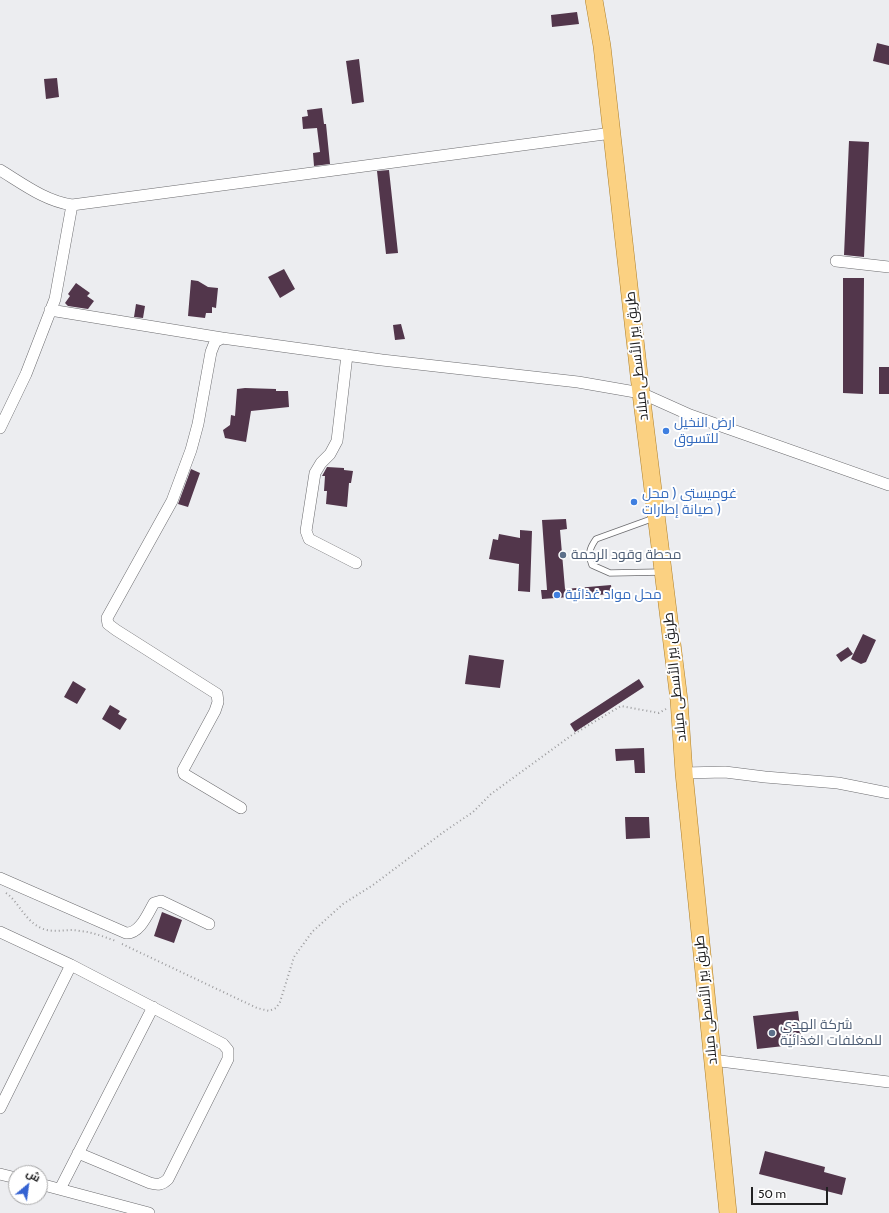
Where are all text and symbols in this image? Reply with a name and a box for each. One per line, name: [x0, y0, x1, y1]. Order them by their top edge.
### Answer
street label: طريق بير الأسطى ميلاد: [622, 290, 652, 422]
place label: ارض النخيل للتسوق: [674, 415, 735, 448]
marker: ارض النخيل للتسوق: [661, 426, 671, 436]
place label: غوميستي ( محل صيانة إطارات ): [642, 486, 737, 518]
marker: غوميستي ( محل صيانة إطارات ): [629, 497, 639, 507]
place label: محطة وقود الرحمة: [571, 547, 681, 563]
marker: محطة وقود الرحمة: [558, 550, 568, 560]
place label: محل مواد غذائية: [565, 587, 662, 603]
marker: محل مواد غذائية: [552, 590, 562, 600]
street label: طريق بير الأسطى ميلاد: [660, 611, 690, 743]
street label: طريق بير الأسطى ميلاد: [691, 934, 721, 1066]
place label: شركة الهدي للمغلفات الغذائية: [780, 1017, 882, 1050]
marker: شركة الهدي للمغلفات الغذائية: [767, 1028, 777, 1038]
north arrow: [8, 1165, 48, 1205]
text: ش: [24, 1166, 43, 1185]
scale bar: [753, 1179, 830, 1205]
text: 50 m: [758, 1186, 786, 1201]

